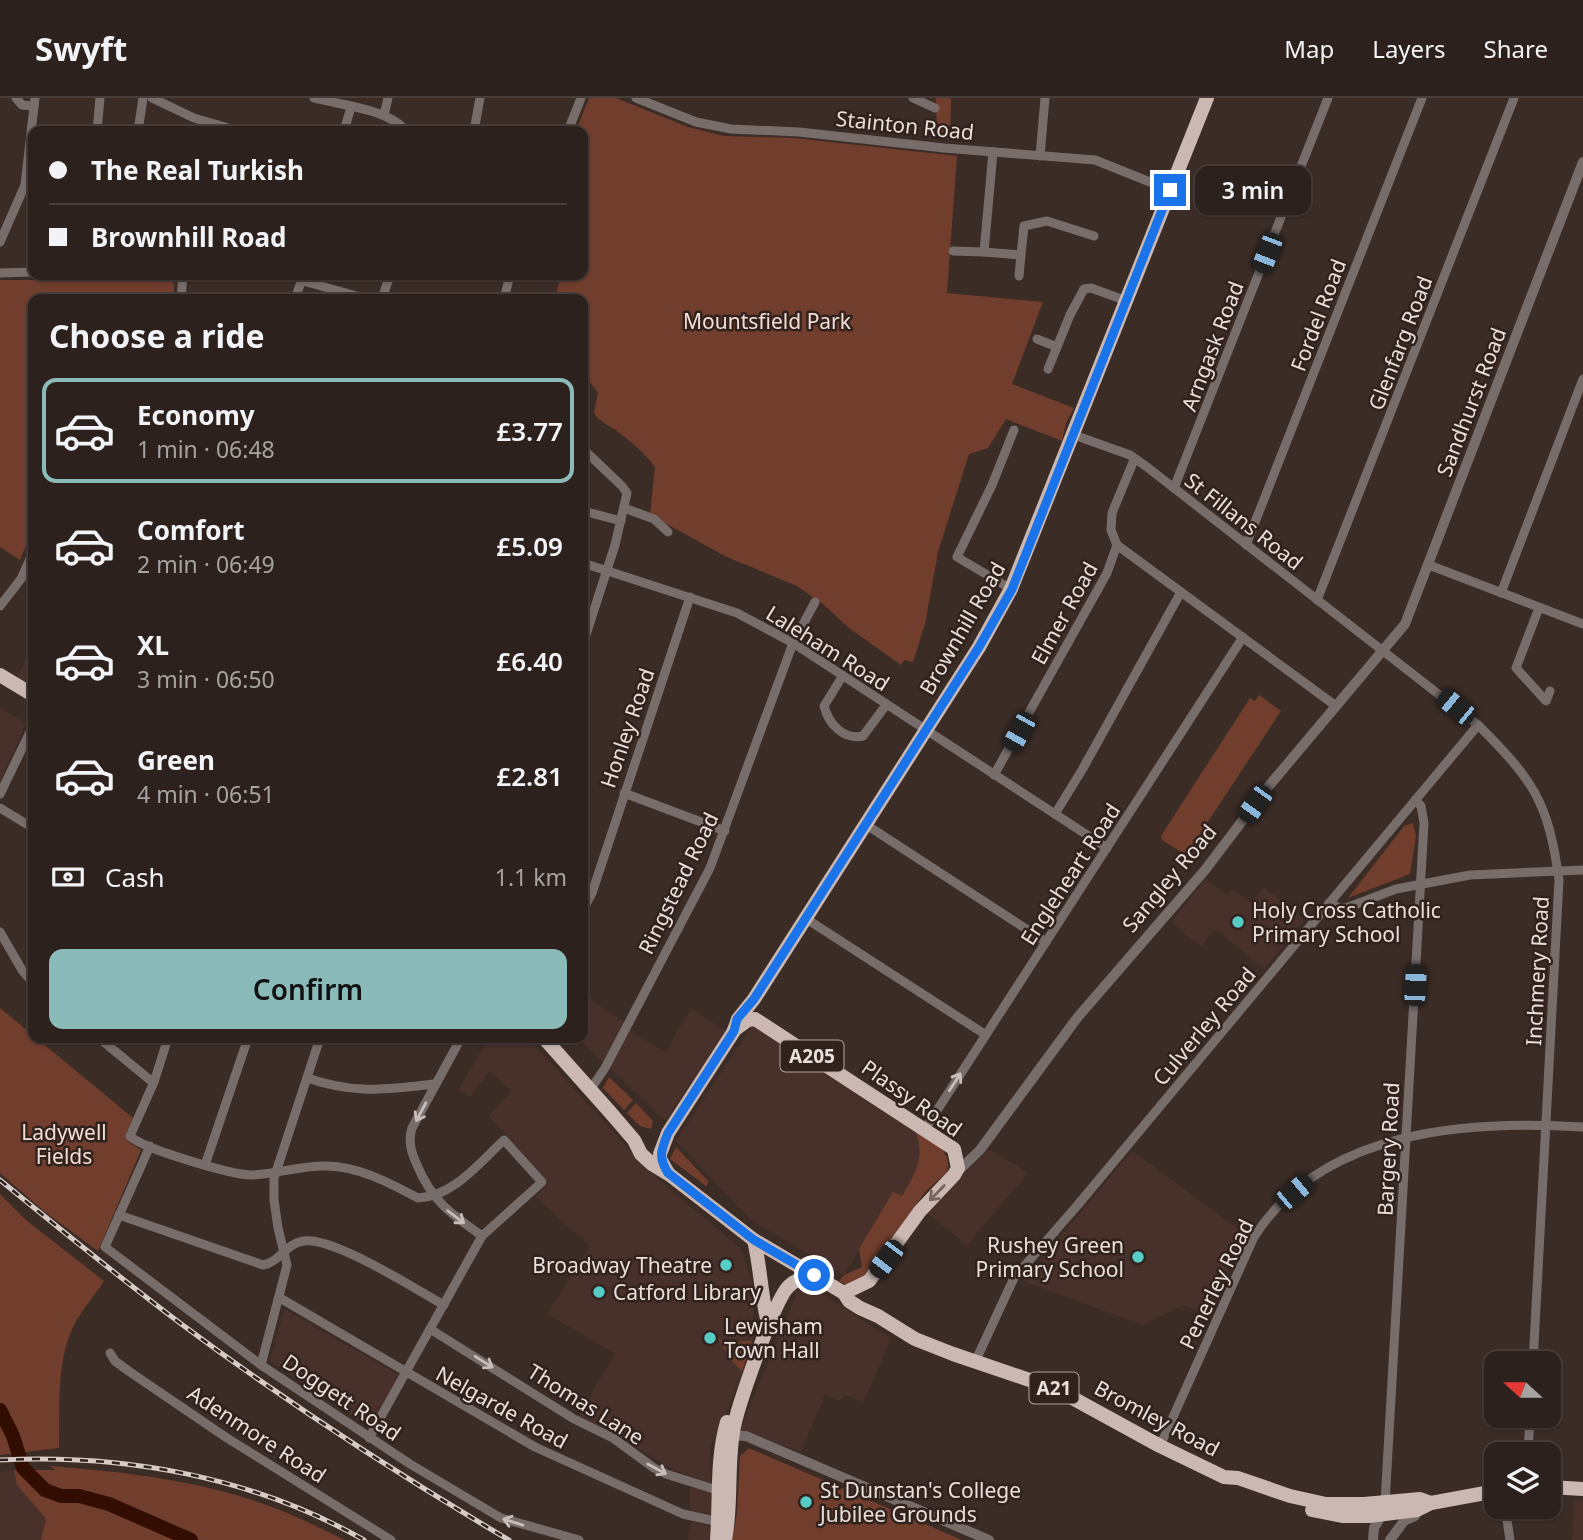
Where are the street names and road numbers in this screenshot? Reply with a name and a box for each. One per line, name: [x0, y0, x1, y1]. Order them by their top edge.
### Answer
street label: Stainton Road: [835, 104, 975, 146]
street label: Fordel Road: [1284, 255, 1352, 375]
street label: Glenfarg Road: [1362, 272, 1438, 414]
street label: Arngask Road: [1174, 277, 1250, 415]
street label: Sandhurst Road: [1430, 324, 1512, 480]
street label: St Fillans Road: [1179, 466, 1309, 576]
street label: Brownhill Road: [913, 557, 1011, 699]
street label: Elmer Road: [1024, 557, 1104, 669]
street label: Laleham Road: [761, 599, 895, 697]
street label: Honley Road: [593, 664, 661, 792]
street label: Engleheart Road: [1014, 798, 1126, 950]
street label: Ringstead Road: [632, 807, 724, 959]
street label: Sangley Road: [1116, 818, 1222, 938]
street label: Inchmery Road: [1519, 895, 1555, 1047]
street label: Culverley Road: [1146, 961, 1262, 1091]
road number: A205: [780, 1040, 844, 1072]
street label: Plassy Road: [856, 1053, 968, 1143]
street label: Bargery Road: [1371, 1081, 1405, 1217]
street label: Penerley Road: [1172, 1214, 1260, 1354]
street label: Doggett Road: [277, 1347, 407, 1447]
street label: Thomas Lane: [523, 1357, 649, 1451]
street label: Nelgarde Road: [431, 1359, 573, 1455]
road number: A21: [1030, 1372, 1078, 1404]
street label: Bromley Road: [1090, 1373, 1224, 1463]
street label: Adenmore Road: [182, 1379, 332, 1489]

